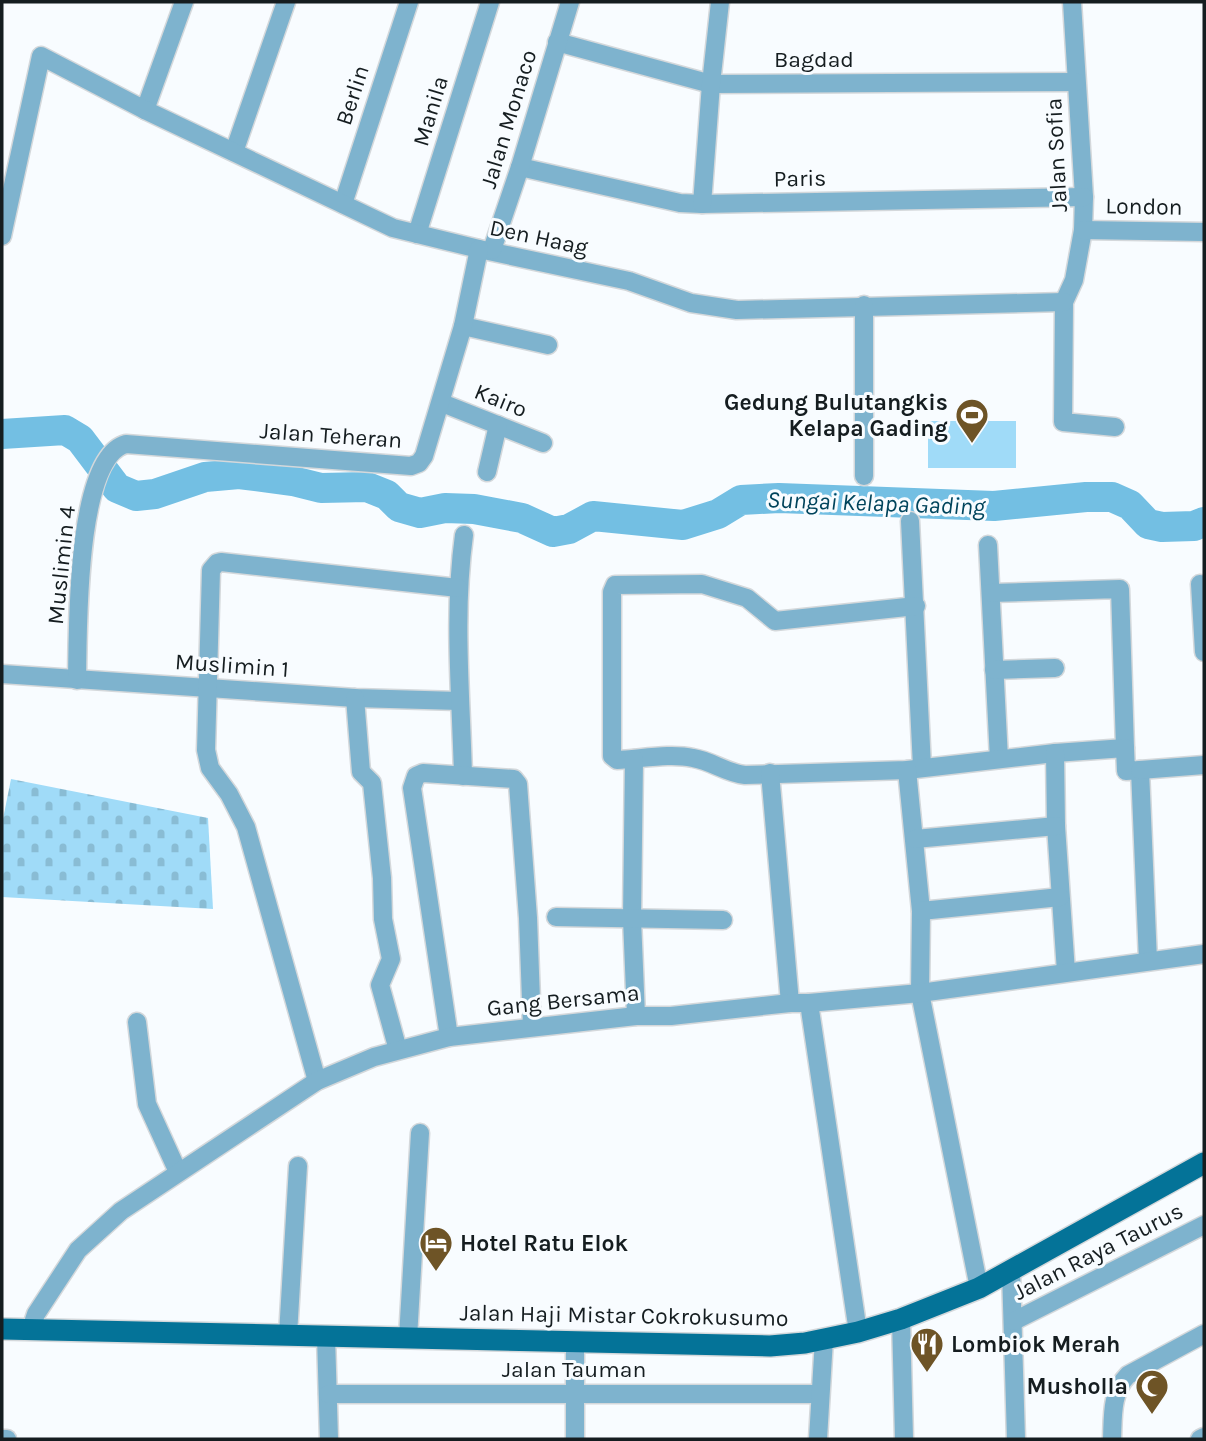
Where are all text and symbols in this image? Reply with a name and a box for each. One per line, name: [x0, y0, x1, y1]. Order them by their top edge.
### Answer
street label: Bagdad: [774, 46, 854, 73]
street label: Jalan Monaco: [475, 47, 542, 192]
street label: Berlin: [330, 62, 375, 129]
street label: Manila: [407, 73, 454, 150]
street label: Jalan Sofia: [1040, 97, 1073, 213]
street label: Paris: [773, 165, 827, 192]
street label: London: [1105, 192, 1183, 221]
street label: Den Haag: [487, 214, 591, 261]
street label: Kairo: [471, 378, 531, 423]
place label: Gedung Bulutangkis Kelapa Gading: [724, 389, 948, 442]
sports icon: Gedung Bulutangkis Kelapa Gading: [953, 396, 991, 445]
street label: Jalan Teheran: [259, 417, 403, 454]
water label: Sungai Kelapa Gading: [767, 485, 986, 521]
street label: Muslimin 4: [42, 504, 81, 626]
street label: Muslimin 1: [174, 648, 290, 683]
street label: Gang Bersama: [485, 979, 641, 1022]
street label: Jalan Raya Taurus: [1009, 1197, 1187, 1306]
hotel icon: Hotel Ratu Elok: [417, 1224, 455, 1273]
place label: Hotel Ratu Elok: [460, 1230, 628, 1257]
street label: Jalan Haji Mistar Cokrokusumo: [459, 1299, 789, 1332]
restaurant icon: Lombiok Merah: [908, 1325, 946, 1374]
place label: Lombiok Merah: [951, 1331, 1120, 1358]
street label: Jalan Tauman: [502, 1356, 646, 1383]
mosque icon: Musholla: [1133, 1367, 1171, 1416]
place label: Musholla: [1027, 1373, 1128, 1400]

